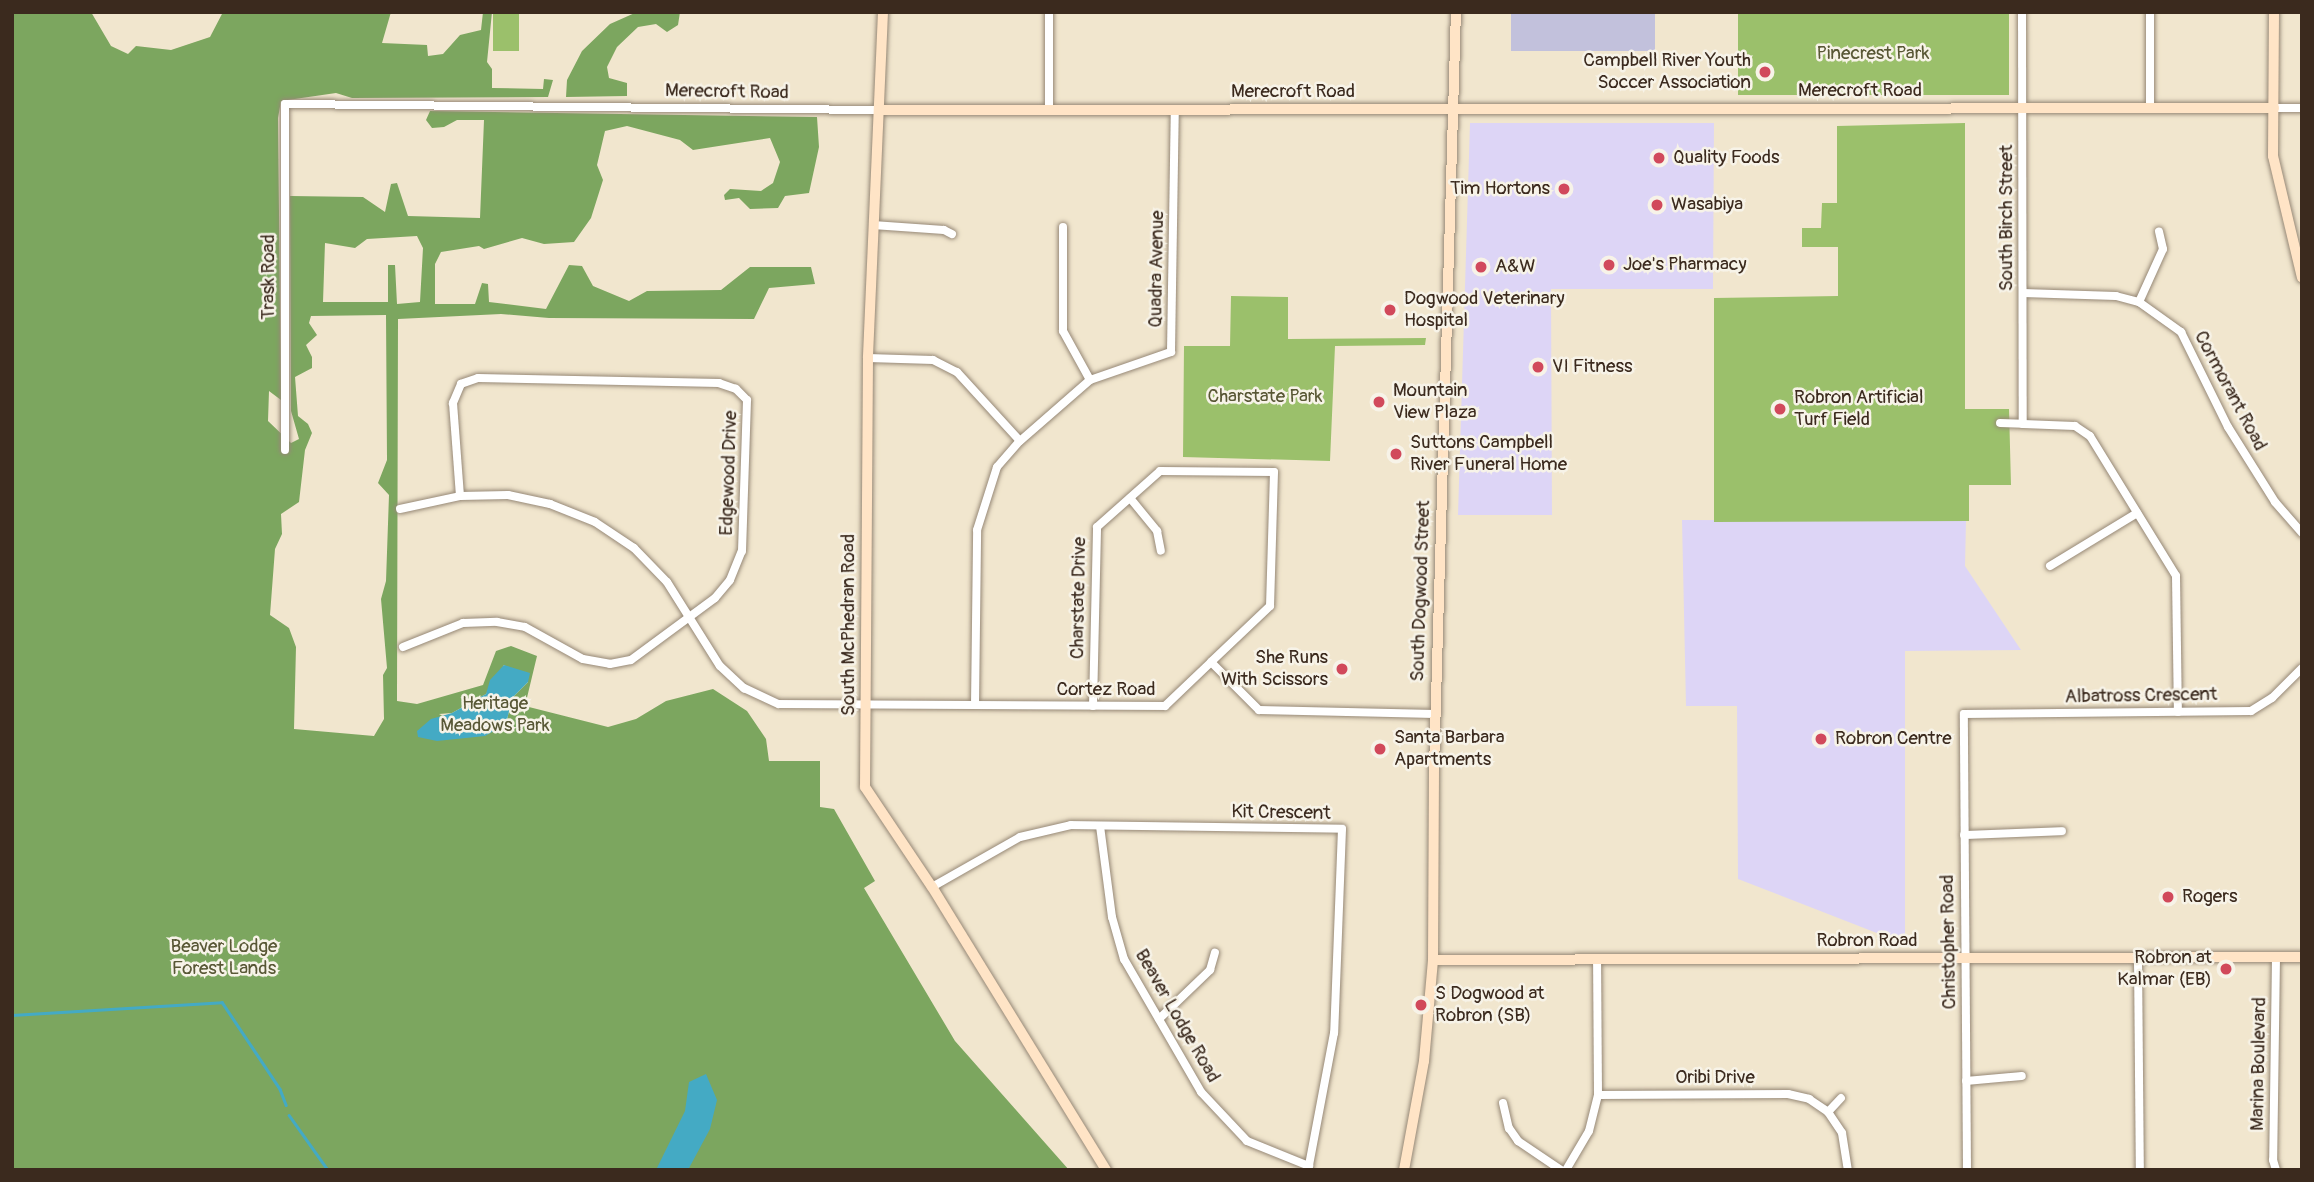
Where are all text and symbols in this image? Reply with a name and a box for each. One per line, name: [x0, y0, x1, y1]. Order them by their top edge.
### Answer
park label: Pinecrest Park: [1817, 43, 1929, 65]
place label: Campbell River Youth Soccer Association: [1583, 50, 1751, 94]
marker: Campbell River Youth Soccer Association: [1757, 64, 1773, 80]
street label: Merecroft Road: [665, 80, 789, 104]
street label: Merecroft Road: [1798, 80, 1922, 102]
street label: Merecroft Road: [1231, 81, 1355, 103]
street label: South Birch Street: [1996, 145, 2018, 291]
place label: Quality Foods: [1673, 147, 1780, 169]
marker: Quality Foods: [1651, 150, 1667, 166]
place label: Tim Hortons: [1450, 178, 1550, 200]
marker: Tim Hortons: [1556, 181, 1572, 197]
place label: Wasabiya: [1671, 194, 1743, 216]
marker: Wasabiya: [1649, 197, 1665, 213]
street label: Quadra Avenue: [1145, 210, 1169, 328]
street label: Trask Road: [258, 234, 280, 320]
place label: Joe's Pharmacy: [1623, 254, 1747, 276]
place label: A&W: [1495, 256, 1535, 278]
marker: Joe's Pharmacy: [1601, 257, 1617, 273]
marker: A&W: [1473, 259, 1489, 275]
place label: Dogwood Veterinary Hospital: [1404, 288, 1565, 332]
marker: Dogwood Veterinary Hospital: [1382, 302, 1398, 318]
street label: Cormorant Road: [2189, 327, 2271, 455]
place label: VI Fitness: [1552, 356, 1632, 378]
marker: VI Fitness: [1530, 359, 1546, 375]
place label: Mountain View Plaza: [1393, 380, 1477, 424]
park label: Charstate Park: [1207, 386, 1323, 408]
place label: Robron Artificial Turf Field: [1794, 387, 1923, 431]
marker: Mountain View Plaza: [1371, 394, 1387, 410]
marker: Robron Artificial Turf Field: [1772, 401, 1788, 417]
street label: Edgewood Drive: [715, 410, 743, 536]
place label: Suttons Campbell River Funeral Home: [1410, 432, 1567, 476]
marker: Suttons Campbell River Funeral Home: [1388, 446, 1404, 462]
street label: South Dogwood Street: [1406, 500, 1436, 682]
street label: South McPhedran Road: [838, 534, 860, 716]
street label: Charstate Drive: [1067, 537, 1091, 659]
place label: She Runs With Scissors: [1221, 647, 1328, 691]
marker: She Runs With Scissors: [1334, 661, 1350, 677]
street label: Cortez Road: [1056, 679, 1156, 701]
street label: Albatross Crescent: [2064, 683, 2218, 709]
park label: Heritage Meadows Park: [440, 693, 550, 737]
place label: Santa Barbara Apartments: [1394, 727, 1505, 771]
place label: Robron Centre: [1835, 728, 1952, 750]
marker: Robron Centre: [1813, 731, 1829, 747]
marker: Santa Barbara Apartments: [1372, 741, 1388, 757]
street label: Kit Crescent: [1231, 801, 1331, 825]
street label: Christopher Road: [1936, 874, 1962, 1010]
place label: Rogers: [2182, 886, 2237, 908]
marker: Rogers: [2160, 889, 2176, 905]
street label: Robron Road: [1816, 930, 1918, 952]
park label: Beaver Lodge Forest Lands: [171, 936, 277, 980]
street label: Beaver Lodge Road: [1130, 945, 1224, 1087]
place label: Robron at Kalmar (EB): [2117, 947, 2212, 991]
marker: Robron at Kalmar (EB): [2218, 961, 2234, 977]
place label: S Dogwood at Robron (SB): [1435, 983, 1544, 1027]
marker: S Dogwood at Robron (SB): [1413, 997, 1429, 1013]
street label: Marina Boulevard: [2246, 997, 2272, 1131]
street label: Oribi Drive: [1675, 1067, 1755, 1089]

